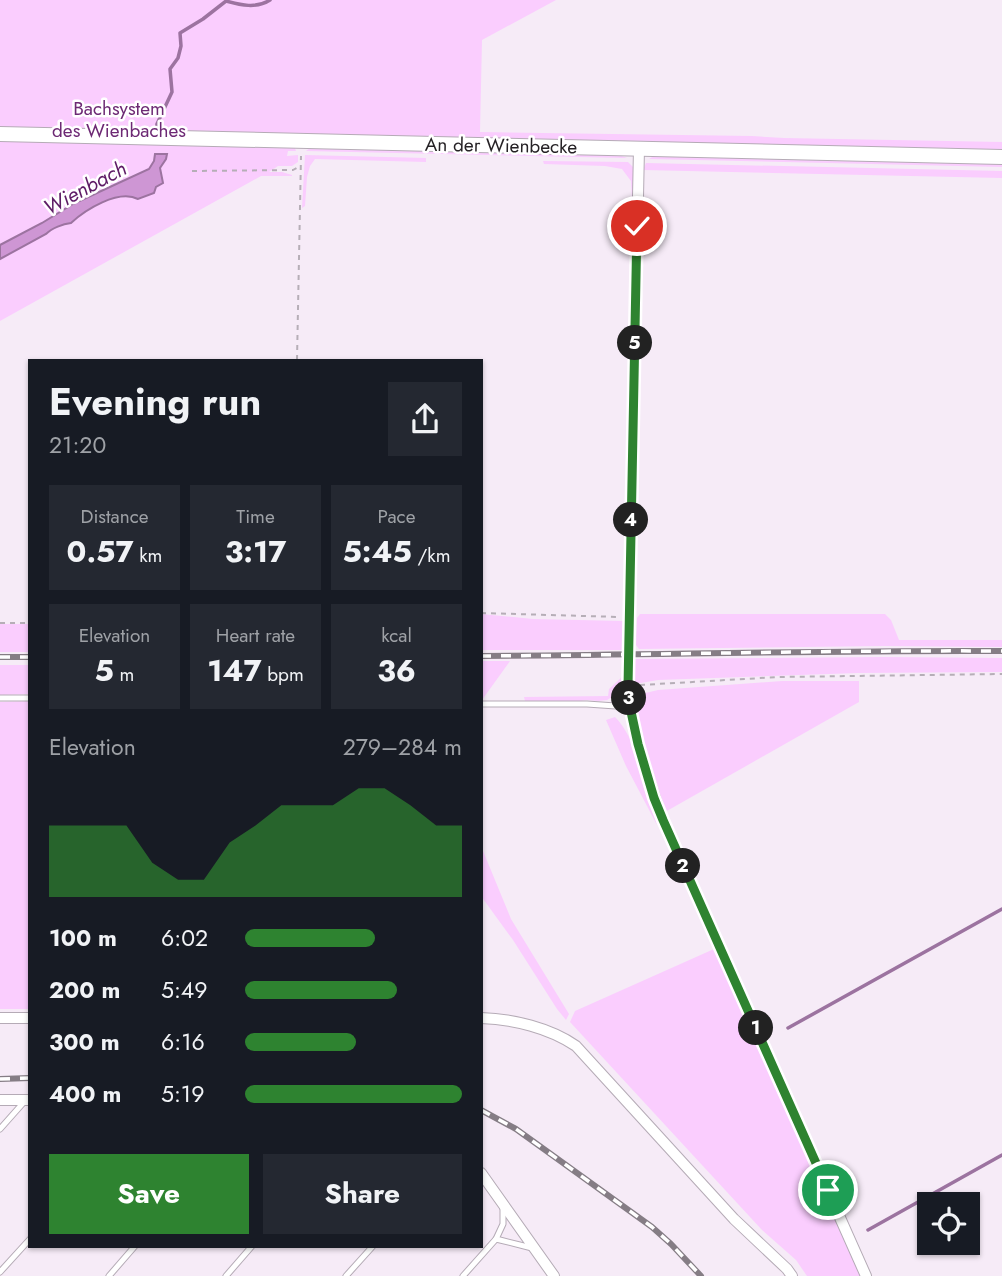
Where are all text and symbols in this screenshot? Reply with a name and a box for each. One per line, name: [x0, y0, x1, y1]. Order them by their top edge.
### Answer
park label: Bachsystem des Wienbaches: [52, 95, 186, 144]
street label: An der Wienbecke: [425, 131, 577, 160]
water label: Wienbach: [38, 154, 132, 222]
pin: [607, 196, 667, 256]
icon: check: [618, 207, 656, 245]
pin: 5: [618, 326, 652, 360]
text: 5: [628, 329, 641, 356]
text: Evening run: [49, 374, 261, 429]
button: share: [388, 382, 462, 456]
text: 21:20: [49, 428, 106, 462]
text: Distance: [80, 503, 149, 530]
text: Time: [236, 503, 275, 530]
text: Pace: [378, 503, 415, 530]
pin: 4: [614, 503, 648, 538]
text: 4: [624, 506, 637, 533]
text: 0.57: [67, 530, 134, 573]
text: 3:17: [225, 530, 286, 573]
text: 5:45: [343, 530, 412, 573]
text: km: [134, 542, 162, 569]
text: /km: [412, 542, 450, 569]
text: Elevation: [79, 622, 150, 649]
text: Heart rate: [216, 622, 295, 649]
text: kcal: [381, 622, 412, 649]
text: 5: [95, 649, 114, 692]
text: 147: [207, 649, 262, 692]
text: 36: [377, 649, 416, 692]
text: m: [114, 661, 134, 688]
text: bpm: [262, 661, 304, 688]
pin: 3: [612, 680, 646, 716]
text: 3: [623, 684, 634, 711]
text: Elevation: [49, 730, 136, 764]
text: 279–284 m: [343, 730, 462, 764]
pin: 2: [666, 848, 700, 884]
text: 2: [676, 852, 689, 879]
text: 100 m: [49, 921, 117, 955]
text: 6:02: [161, 921, 208, 955]
text: 200 m: [49, 973, 120, 1007]
text: 5:49: [161, 973, 208, 1007]
pin: 1: [738, 1010, 774, 1046]
text: 1: [751, 1014, 760, 1041]
text: 300 m: [49, 1025, 120, 1059]
text: 6:16: [161, 1025, 205, 1059]
text: 400 m: [49, 1077, 121, 1111]
text: 5:19: [161, 1077, 204, 1111]
button: Save: [49, 1154, 249, 1234]
button: Share: [263, 1154, 462, 1234]
pin: [798, 1160, 858, 1220]
icon: arrive: [809, 1171, 847, 1209]
map controls: [917, 1192, 980, 1255]
button: locate: [917, 1192, 980, 1255]

